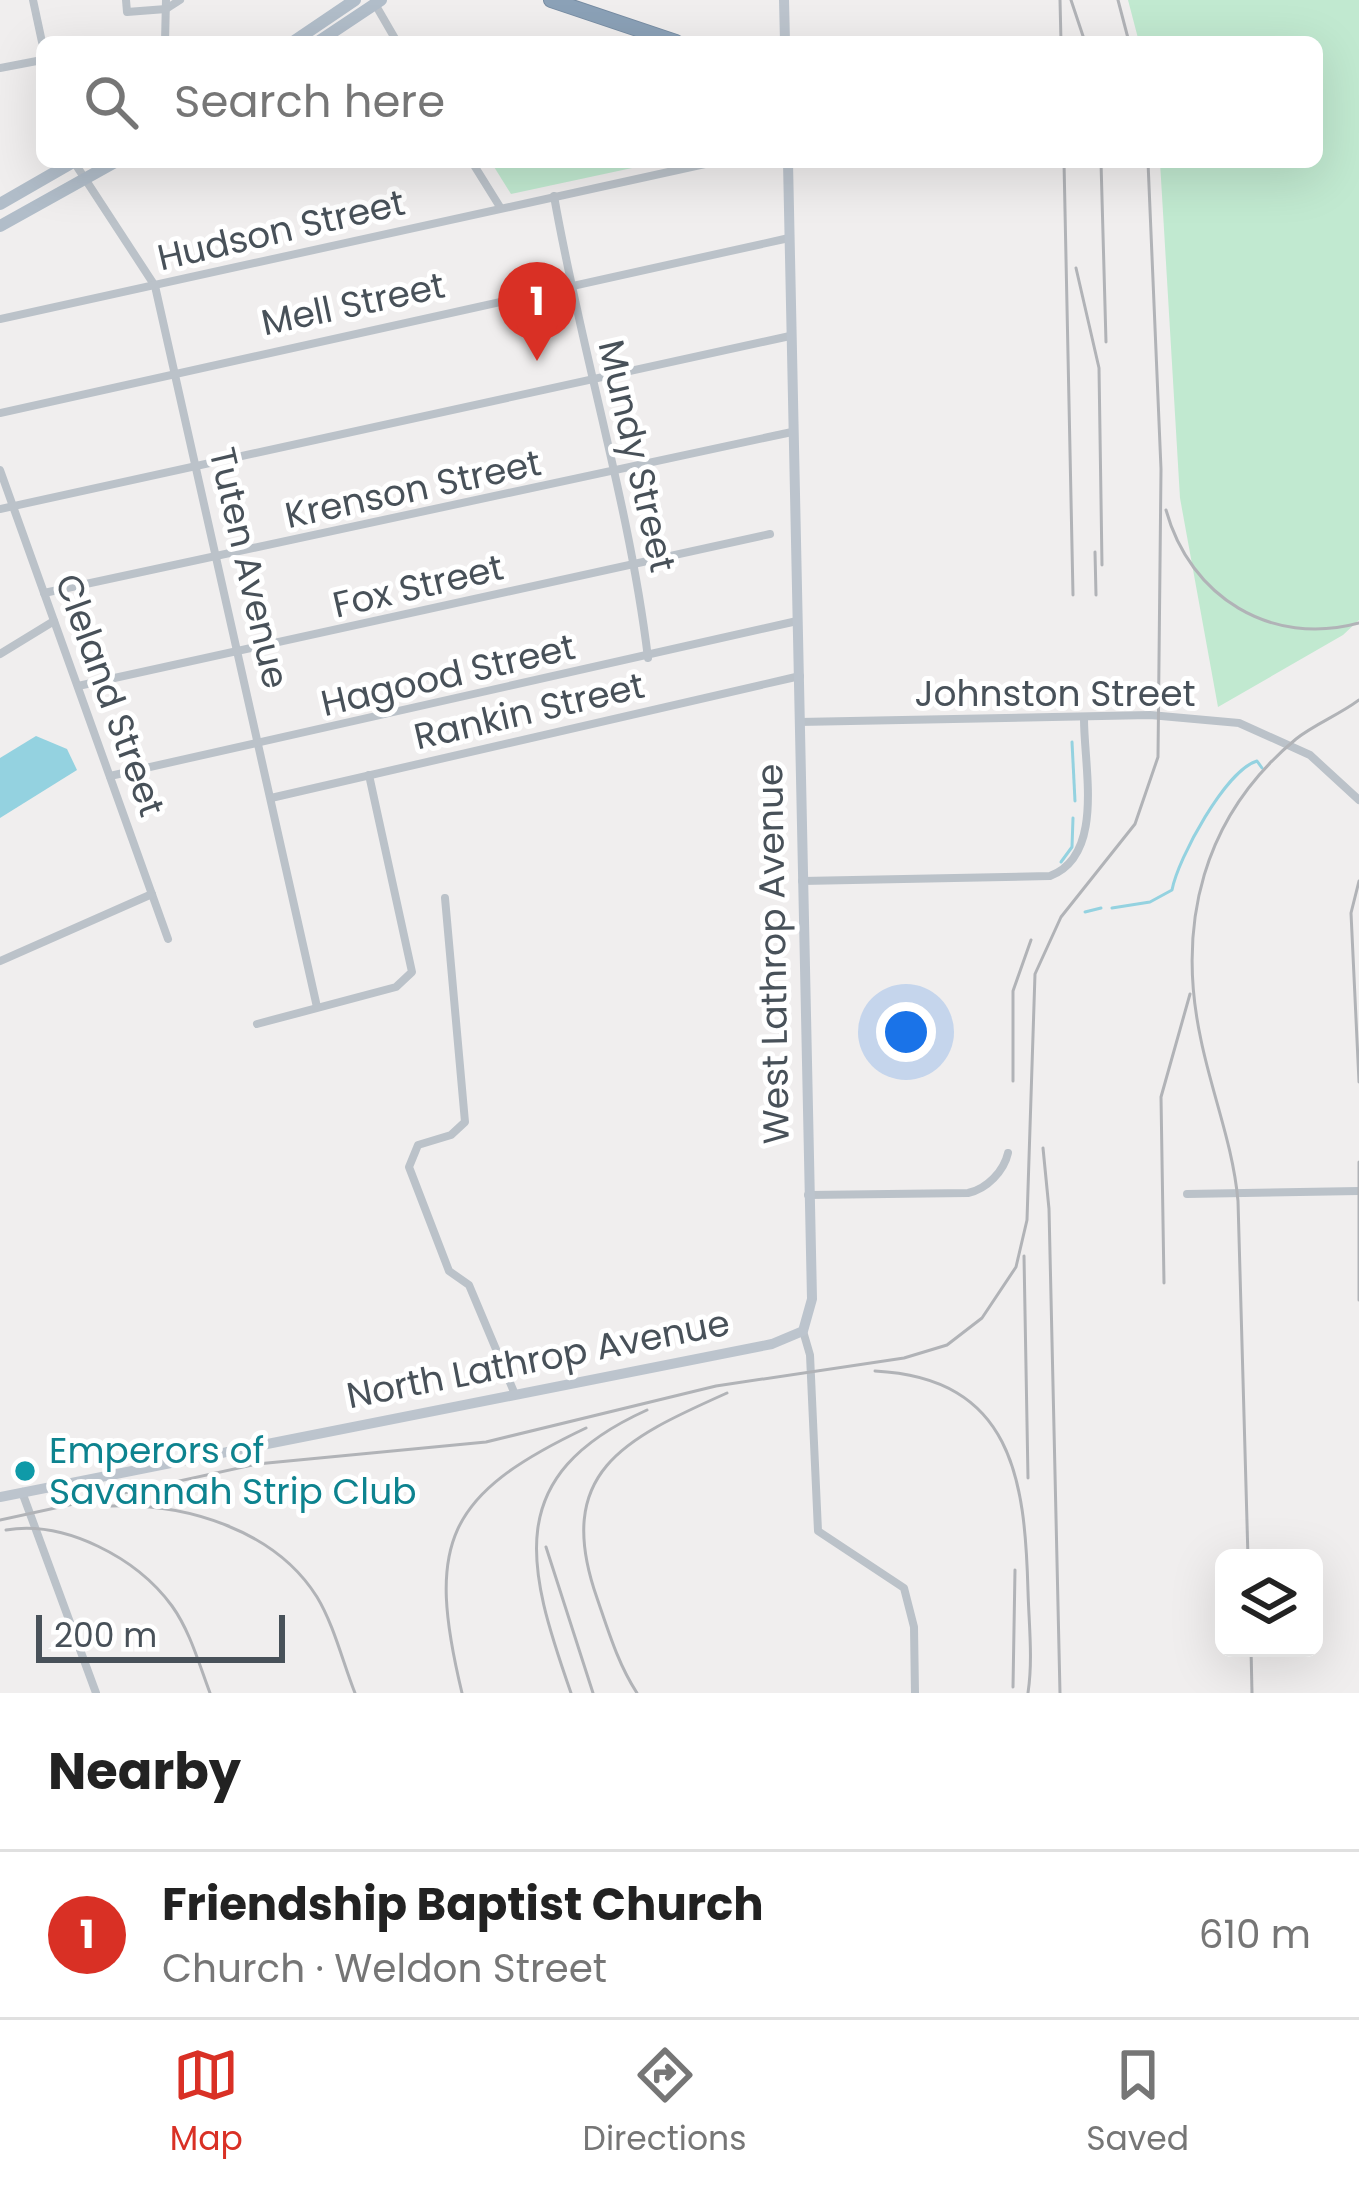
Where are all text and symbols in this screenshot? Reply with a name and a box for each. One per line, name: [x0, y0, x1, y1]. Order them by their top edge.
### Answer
search box: [36, 36, 1323, 168]
icon: search: [78, 69, 144, 135]
text: Search here: [174, 70, 445, 133]
street label: Hudson Street: [152, 177, 410, 283]
street label: Mell Street: [257, 260, 449, 348]
pin: 1: [498, 262, 576, 361]
street label: Mundy Street: [586, 335, 688, 577]
street label: Krenson Street: [280, 437, 546, 541]
street label: Tuten Avenue: [197, 443, 301, 693]
street label: Fox Street: [328, 542, 508, 630]
street label: Cleland Street: [43, 567, 177, 823]
street label: Hagood Street: [316, 621, 580, 729]
street label: Rankin Street: [409, 660, 649, 762]
street label: Johnston Street: [914, 668, 1196, 719]
street label: West Lathrop Avenue: [744, 763, 802, 1145]
your location: [876, 1002, 936, 1062]
street label: North Lathrop Avenue: [342, 1297, 734, 1421]
place label: Emperors of Savannah Strip Club: [49, 1425, 417, 1517]
marker: Emperors of Savannah Strip Club: [12, 1458, 38, 1484]
map controls: [1215, 1549, 1323, 1657]
button: layers: [1215, 1549, 1323, 1657]
scale bar: [36, 1609, 285, 1662]
text: 200 m: [54, 1612, 157, 1659]
text: Nearby: [48, 1735, 241, 1807]
text: Friendship Baptist Church: [162, 1873, 764, 1936]
text: 1: [80, 1907, 94, 1962]
text: 610 m: [1199, 1907, 1311, 1962]
text: Church · Weldon Street: [162, 1941, 607, 1996]
tab: Map: [170, 2042, 243, 2164]
tab: Directions: [583, 2042, 746, 2164]
tab: Saved: [1086, 2042, 1189, 2164]

